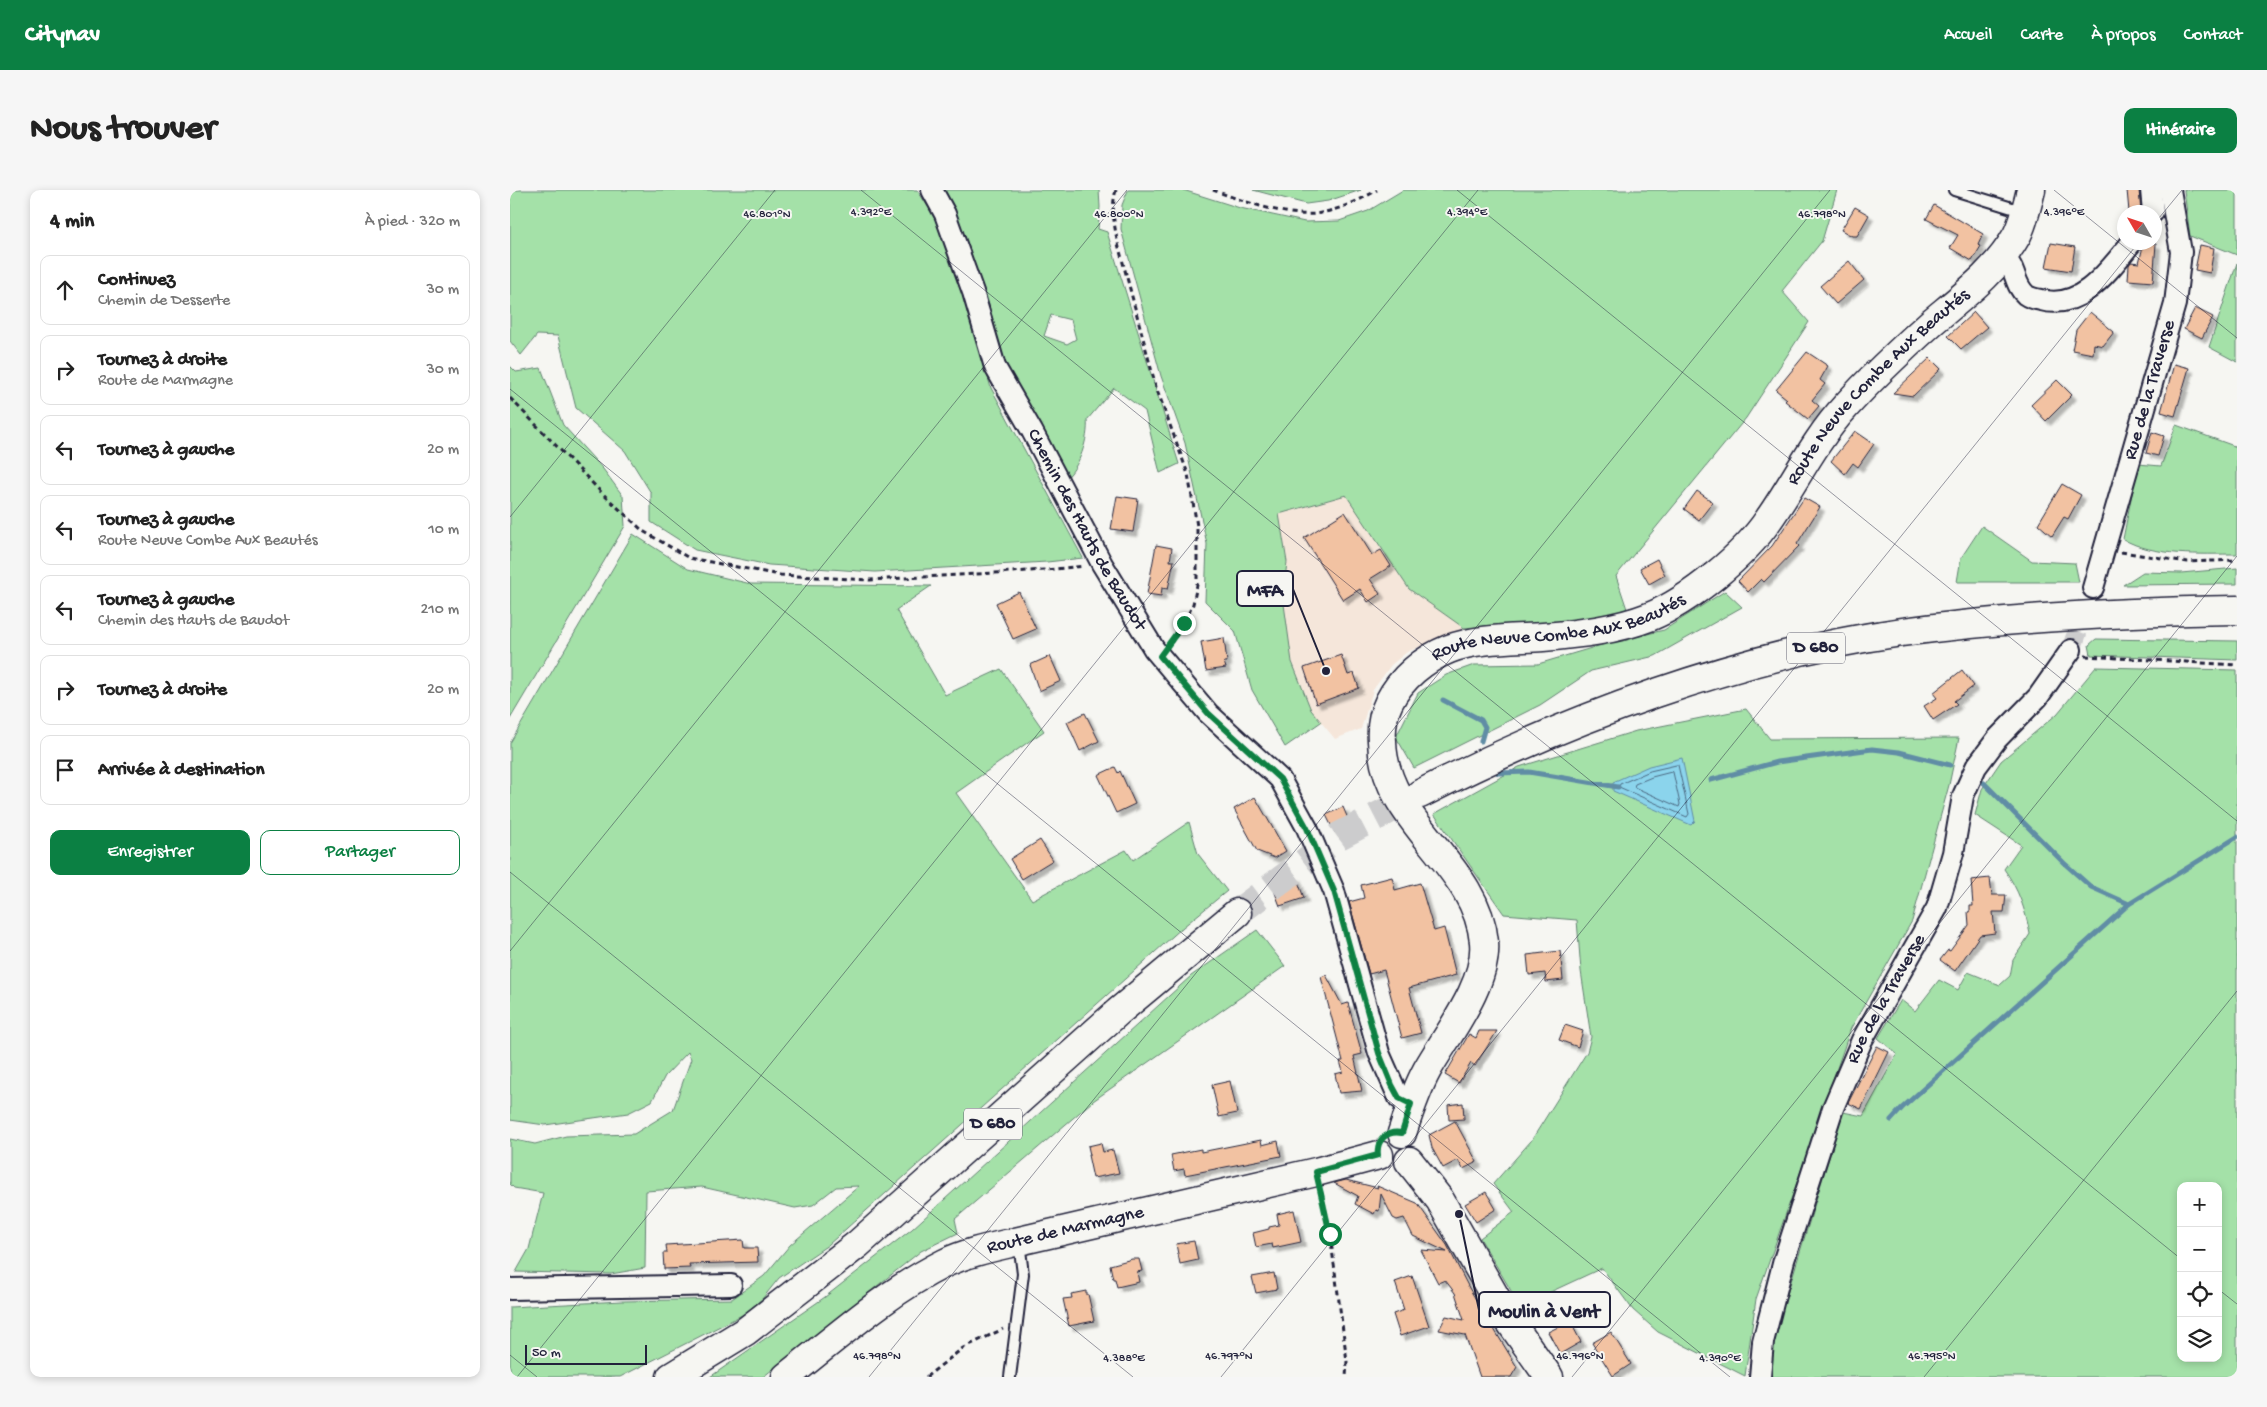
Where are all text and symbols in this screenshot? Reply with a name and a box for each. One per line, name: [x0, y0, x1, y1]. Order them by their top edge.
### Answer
text: Citynav: [25, 21, 100, 50]
text: Accueil: [1944, 25, 1992, 46]
text: Carte: [2020, 25, 2063, 46]
text: À propos: [2091, 25, 2156, 46]
text: Contact: [2184, 25, 2242, 46]
button: Itinéraire: [2124, 108, 2237, 153]
text: Nous trouver: [30, 110, 216, 151]
north arrow: [2117, 205, 2162, 250]
text: 4.392°E: [851, 206, 892, 220]
text: 4.394°E: [1447, 206, 1488, 220]
text: 4.396°E: [2044, 206, 2085, 220]
text: 46.801°N: [744, 208, 791, 222]
text: 46.800°N: [1095, 208, 1144, 222]
text: 46.798°N: [1798, 208, 1846, 222]
text: 4 min: [50, 210, 94, 235]
text: À pied · 320 m: [365, 213, 460, 232]
text: Continuez: [98, 269, 175, 292]
icon: ahead: [51, 276, 79, 304]
text: 30 m: [426, 281, 459, 300]
street label: Route Neuve Combe Aux Beautés: [1782, 283, 1975, 490]
text: Chemin de Desserte: [98, 292, 230, 311]
street label: Rue de la Traverse: [2119, 317, 2181, 463]
text: Tournez à droite: [98, 349, 227, 372]
icon: right: [51, 356, 79, 384]
text: 30 m: [426, 361, 459, 380]
text: Route de Marmagne: [98, 372, 233, 391]
street label: Chemin des Hauts de Baudot: [1021, 425, 1153, 637]
icon: left: [51, 436, 79, 464]
text: Tournez à gauche: [98, 439, 234, 462]
text: 20 m: [427, 441, 459, 460]
text: Tournez à gauche: [98, 509, 234, 532]
icon: left: [51, 516, 79, 544]
text: 10 m: [428, 521, 459, 540]
text: Route Neuve Combe Aux Beautés: [98, 532, 318, 551]
callout: MFA: [1237, 571, 1293, 606]
text: MFA: [1247, 581, 1285, 604]
street label: Route Neuve Combe Aux Beautés: [1427, 588, 1691, 667]
text: Tournez à gauche: [98, 589, 234, 612]
icon: left: [51, 596, 79, 624]
text: 210 m: [420, 601, 459, 620]
text: Chemin des Hauts de Baudot: [98, 612, 289, 631]
route end: [1173, 612, 1196, 635]
road number: D 680: [1787, 632, 1845, 663]
icon: right: [51, 676, 79, 704]
text: Tournez à droite: [98, 679, 227, 702]
text: 20 m: [427, 681, 459, 700]
icon: arrive: [51, 756, 79, 784]
text: Arrivée à destination: [98, 759, 264, 782]
button: Enregistrer: [50, 830, 250, 875]
button: Partager: [260, 830, 460, 875]
street label: Rue de la Traverse: [1842, 930, 1931, 1067]
road number: D 680: [964, 1109, 1022, 1140]
map controls: [2177, 1182, 2222, 1362]
button: +: [2177, 1182, 2222, 1227]
street label: Route de Marmagne: [985, 1201, 1146, 1260]
route start: [1319, 1223, 1342, 1246]
button: −: [2177, 1227, 2222, 1272]
button: locate: [2177, 1272, 2222, 1317]
callout: Moulin à Vent: [1479, 1292, 1610, 1327]
text: Moulin à Vent: [1488, 1302, 1602, 1325]
button: layers: [2177, 1317, 2222, 1362]
scale bar: [525, 1342, 648, 1365]
text: 50 m: [532, 1345, 561, 1362]
text: 46.798°N: [853, 1350, 901, 1364]
text: 46.797°N: [1205, 1350, 1253, 1364]
text: 46.796°N: [1556, 1350, 1604, 1364]
text: 46.795°N: [1908, 1350, 1956, 1364]
text: 4.388°E: [1103, 1352, 1145, 1366]
text: 4.390°E: [1699, 1352, 1741, 1366]

